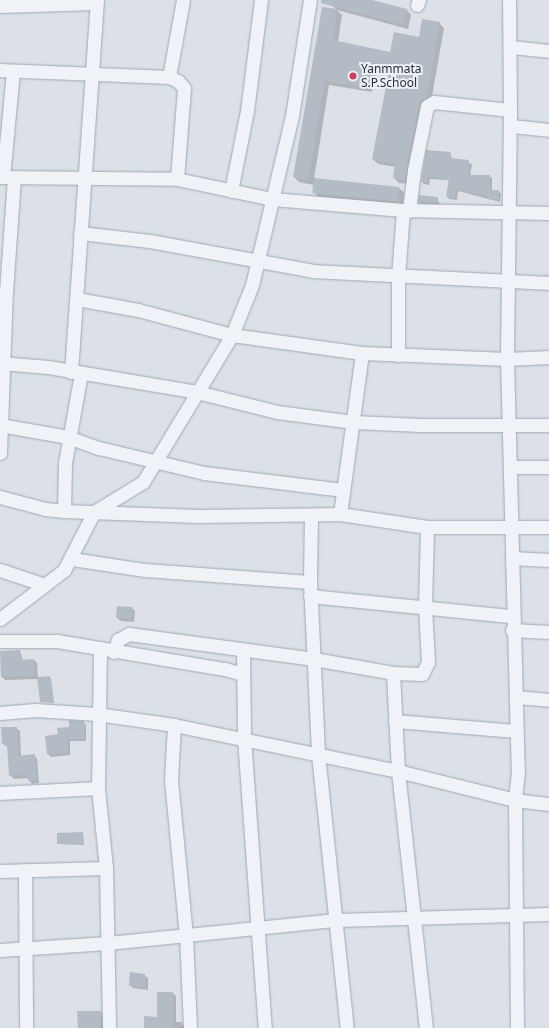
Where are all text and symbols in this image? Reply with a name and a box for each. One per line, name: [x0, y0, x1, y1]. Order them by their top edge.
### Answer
place label: Yanmmata S.P.School: [361, 62, 422, 90]
marker: Yanmmata S.P.School: [348, 71, 358, 81]

